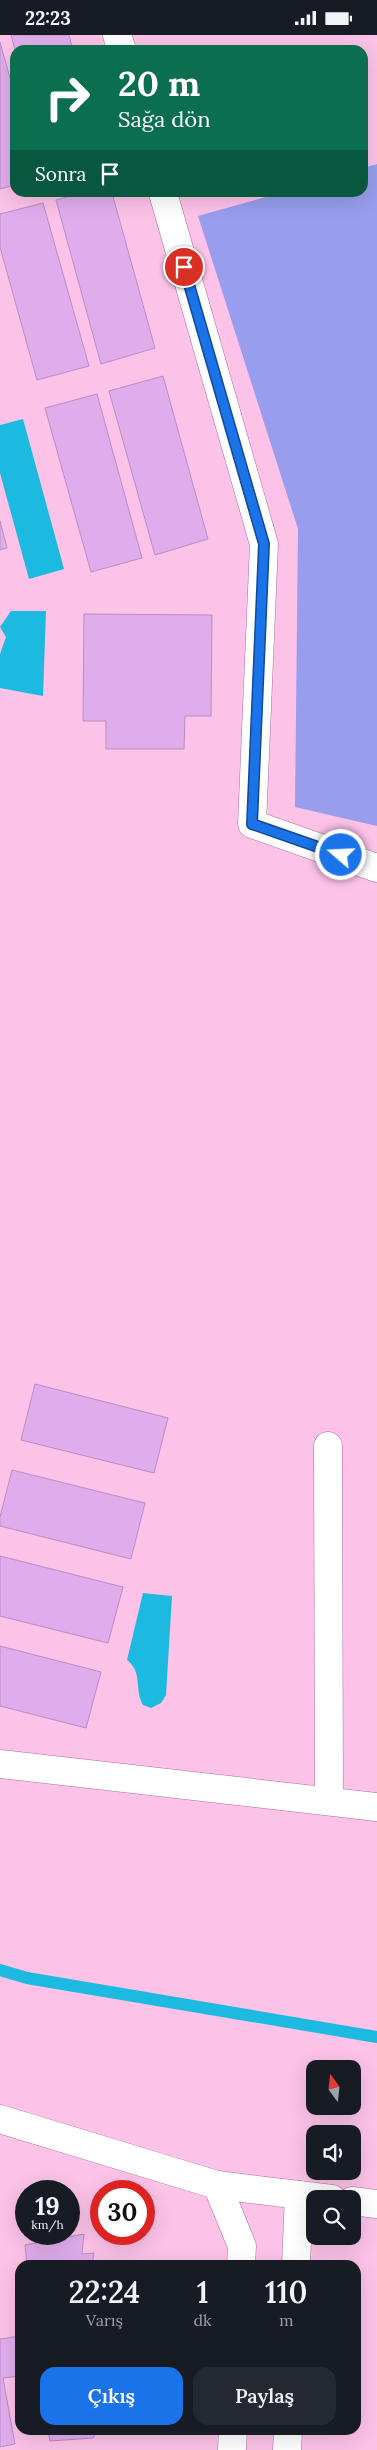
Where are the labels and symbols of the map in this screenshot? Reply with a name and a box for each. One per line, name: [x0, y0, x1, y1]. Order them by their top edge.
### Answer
pin: [163, 246, 205, 288]
position arrow: [314, 828, 366, 880]
north arrow: [306, 2060, 361, 2115]
speed limit sign: 30: [90, 2180, 155, 2245]

